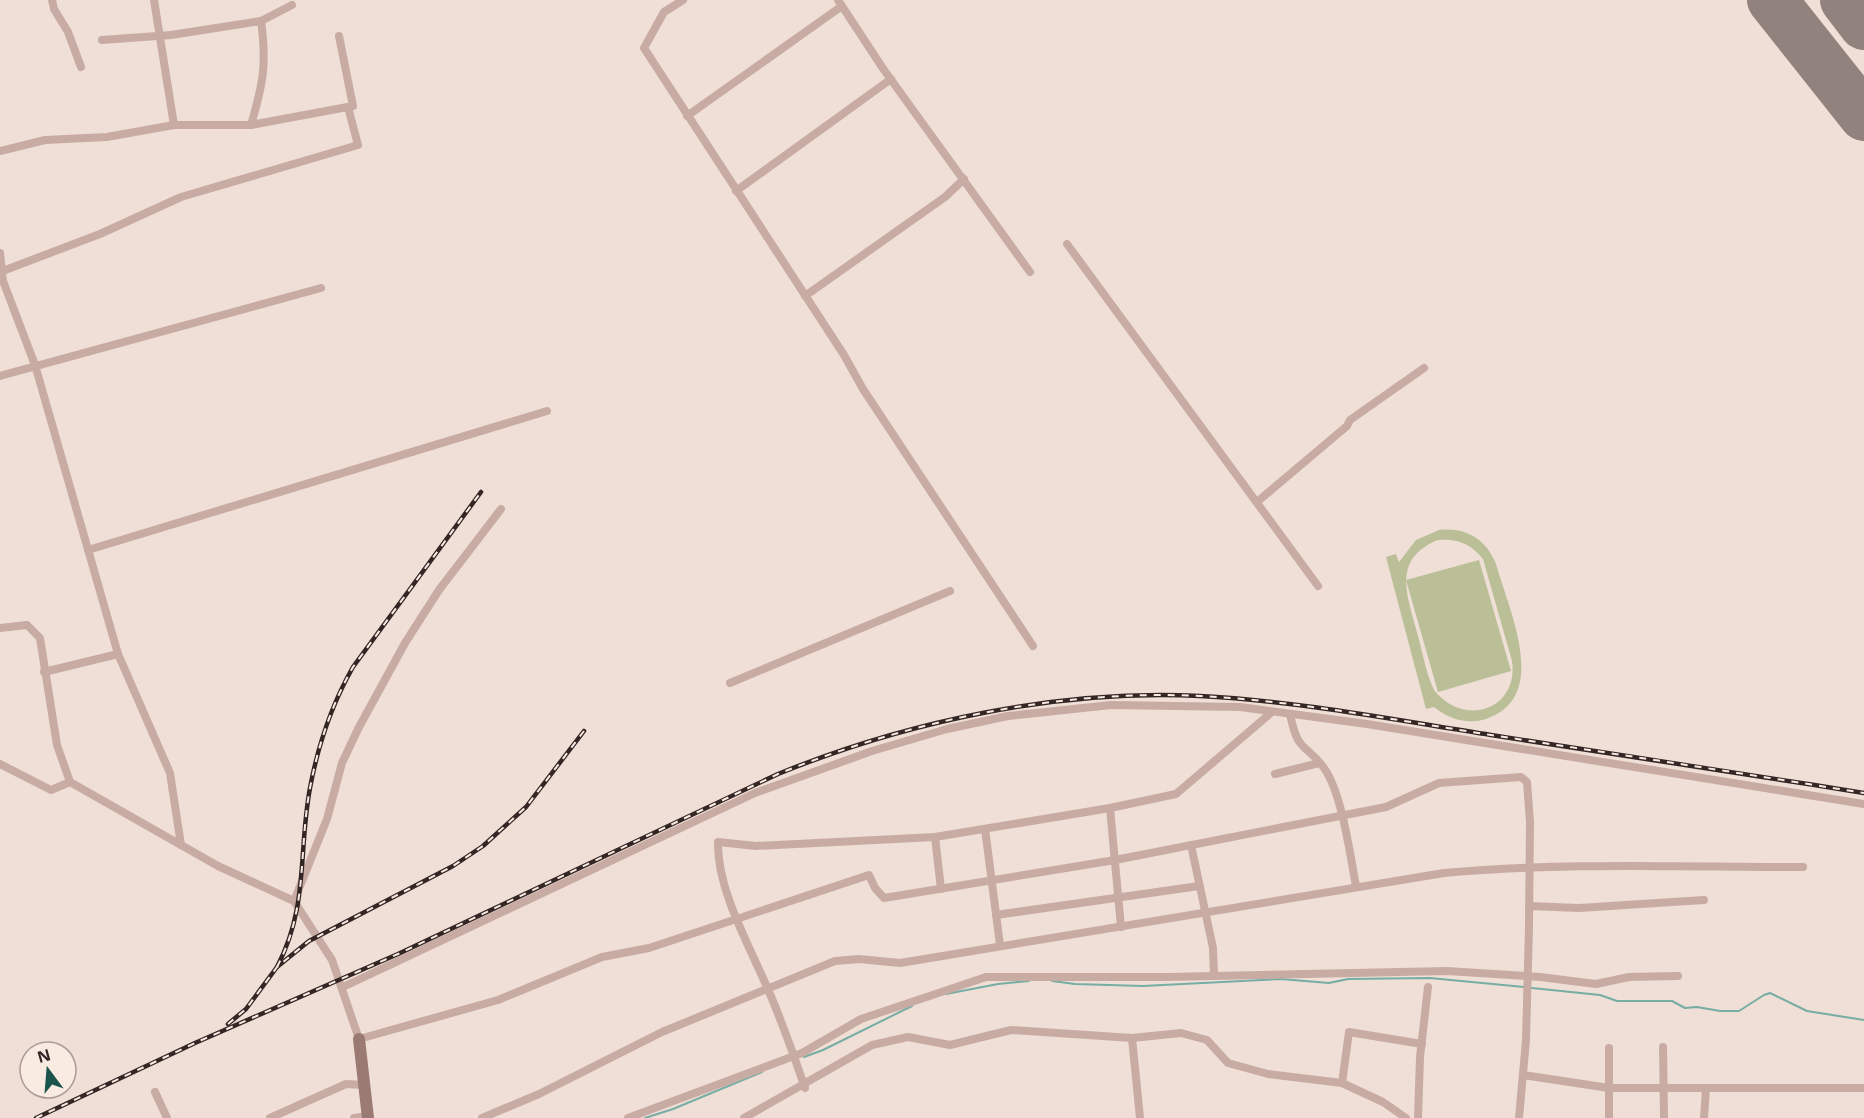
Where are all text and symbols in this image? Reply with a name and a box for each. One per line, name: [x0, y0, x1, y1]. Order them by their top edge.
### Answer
north arrow: [18, 1040, 78, 1100]
text: N: [35, 1043, 53, 1068]

